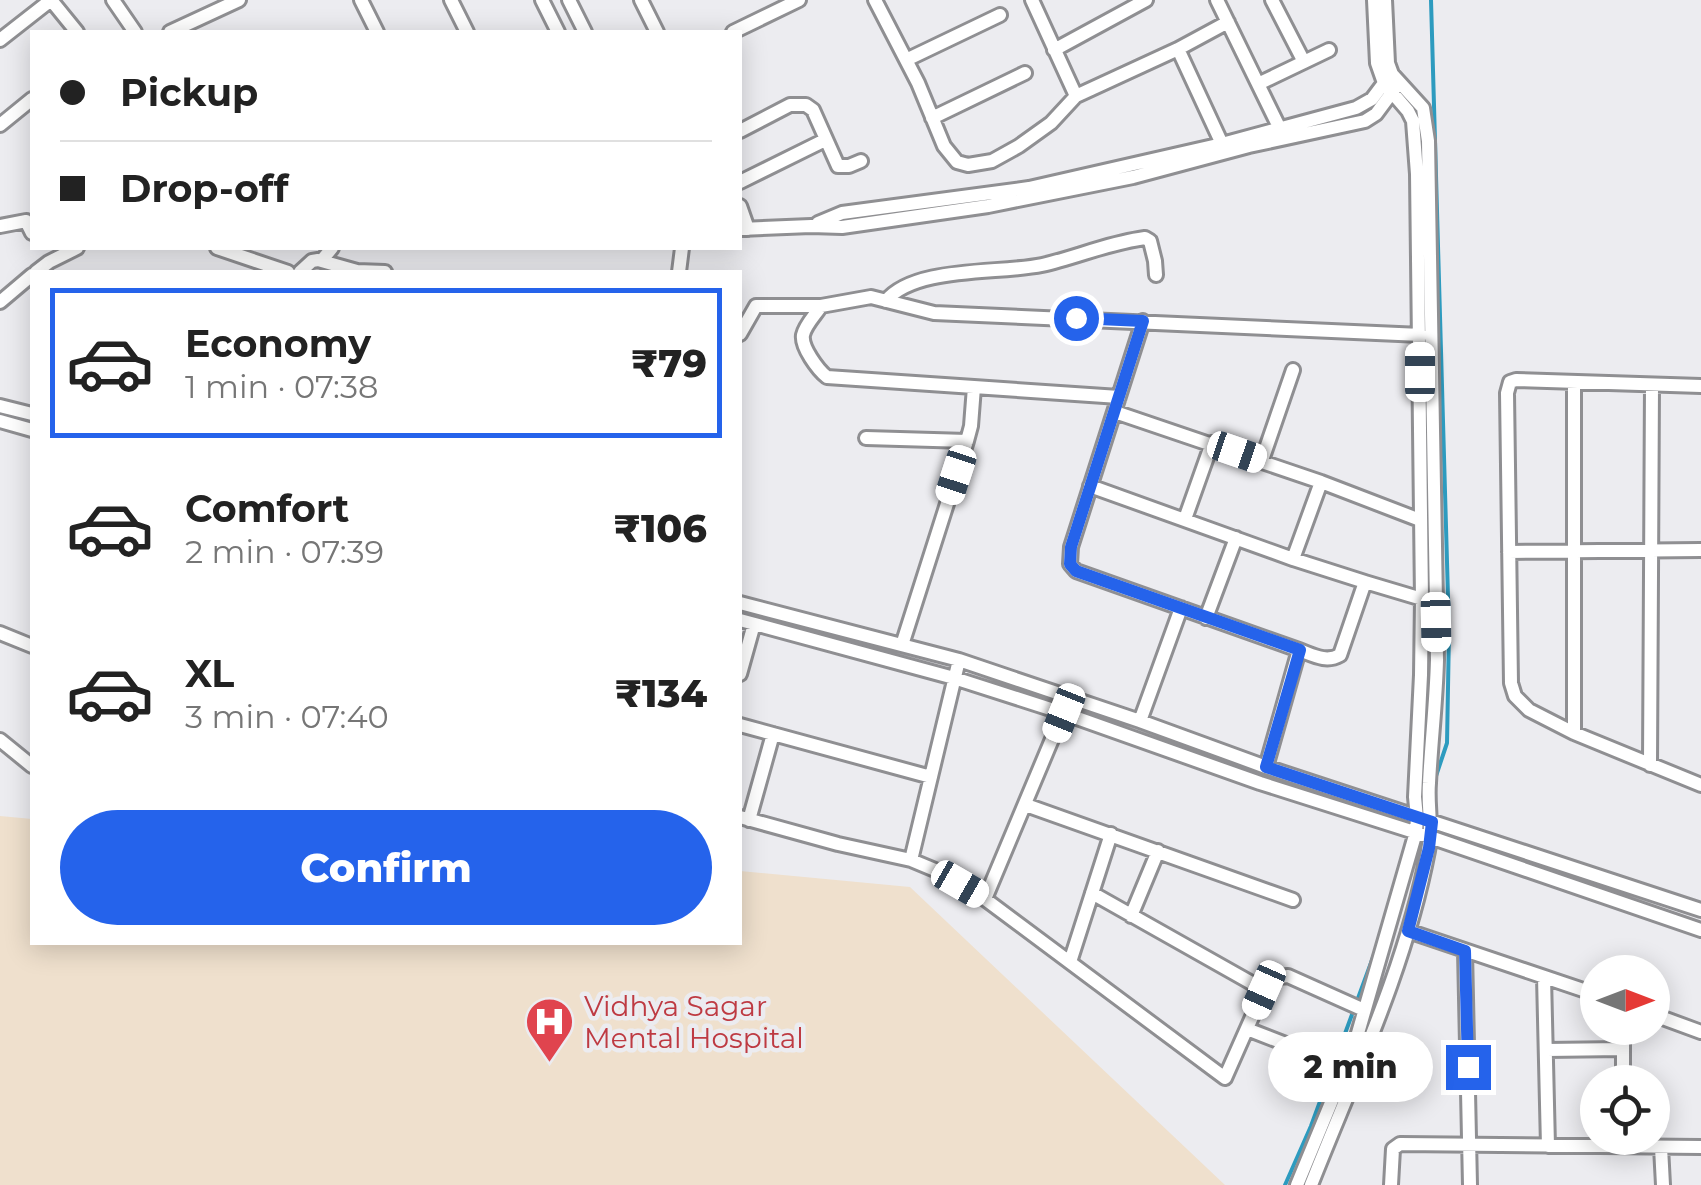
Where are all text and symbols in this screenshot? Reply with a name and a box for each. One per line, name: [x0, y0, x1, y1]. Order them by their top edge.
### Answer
text: Pickup: [120, 69, 258, 116]
text: Drop-off: [120, 165, 289, 212]
route start: [1054, 296, 1099, 341]
icon: car: [65, 318, 155, 408]
text: Economy: [185, 320, 371, 367]
text: ₹79: [631, 340, 707, 387]
car: [1405, 342, 1435, 402]
text: 1 min · 07:38: [185, 367, 378, 406]
car: [1204, 428, 1270, 476]
car: [932, 442, 980, 508]
icon: car: [65, 483, 155, 573]
text: Comfort: [185, 485, 349, 532]
text: ₹106: [613, 505, 707, 552]
text: 2 min · 07:39: [185, 532, 384, 571]
car: [1420, 592, 1452, 652]
icon: car: [65, 648, 155, 738]
text: XL: [185, 650, 234, 697]
text: ₹134: [614, 670, 707, 717]
car: [1039, 680, 1089, 746]
text: 3 min · 07:40: [185, 697, 389, 736]
button: Confirm: [60, 810, 712, 925]
car: [927, 856, 993, 912]
north arrow: [1580, 955, 1670, 1045]
map controls: [1580, 955, 1670, 1155]
car: [1238, 956, 1290, 1024]
place label: Vidhya Sagar Mental Hospital: [584, 989, 804, 1055]
hospital icon: Vidhya Sagar Mental Hospital: [523, 996, 575, 1064]
callout: 2 min: [1268, 1032, 1433, 1102]
route end: [1446, 1045, 1491, 1090]
text: 2 min: [1303, 1047, 1398, 1086]
button: locate: [1580, 1065, 1670, 1155]

